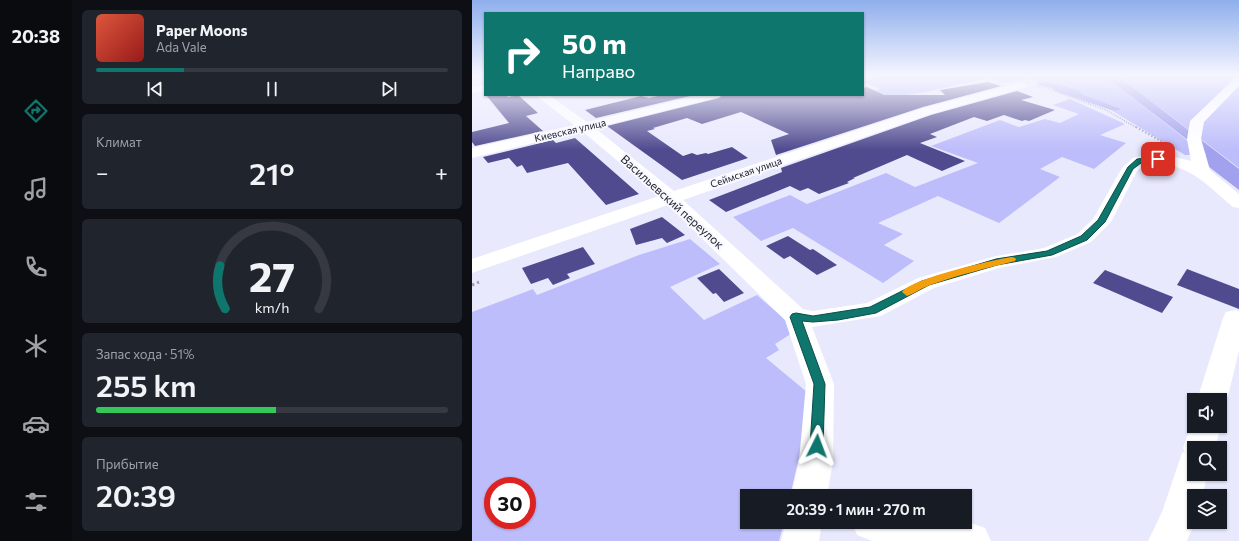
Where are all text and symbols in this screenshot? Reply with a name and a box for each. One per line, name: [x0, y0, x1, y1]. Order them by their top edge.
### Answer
text: Paper Moons: [156, 21, 247, 39]
text: 20:38: [12, 25, 60, 47]
text: 50 m: [562, 26, 627, 60]
icon: right: [496, 28, 548, 80]
text: Ada Vale: [156, 39, 207, 55]
text: Направо: [562, 60, 635, 82]
icon: previous: [144, 78, 166, 100]
icon: pause: [261, 78, 283, 100]
icon: next: [378, 78, 400, 100]
icon: directions: [22, 97, 50, 125]
street label: Киевская улица: [533, 116, 607, 144]
text: Климат: [96, 134, 142, 150]
pin: [1141, 142, 1175, 176]
icon: arrive: [1147, 148, 1169, 170]
street label: Васильевский переулок: [618, 151, 727, 252]
text: 21°: [249, 154, 294, 191]
street label: Сеймская улица: [709, 154, 783, 190]
text: −: [96, 159, 109, 186]
text: +: [435, 159, 448, 186]
icon: music: [22, 175, 50, 203]
text: 27: [249, 249, 295, 300]
icon: phone: [22, 253, 50, 281]
text: km/h: [255, 297, 289, 315]
icon: climate: [22, 332, 50, 360]
text: Запас хода · 51%: [96, 346, 194, 362]
text: 255 km: [96, 366, 197, 403]
map controls: [1187, 393, 1227, 529]
button: sound: [1187, 393, 1227, 433]
icon: car: [22, 410, 50, 438]
position arrow: [796, 425, 838, 467]
button: search: [1187, 441, 1227, 481]
text: Прибытие: [96, 456, 159, 472]
text: 20:39: [96, 476, 176, 513]
speed limit sign: 30: [484, 477, 536, 529]
icon: filters: [22, 488, 50, 516]
button: layers: [1187, 489, 1227, 529]
text: 20:39 · 1 мин · 270 m: [786, 500, 926, 518]

